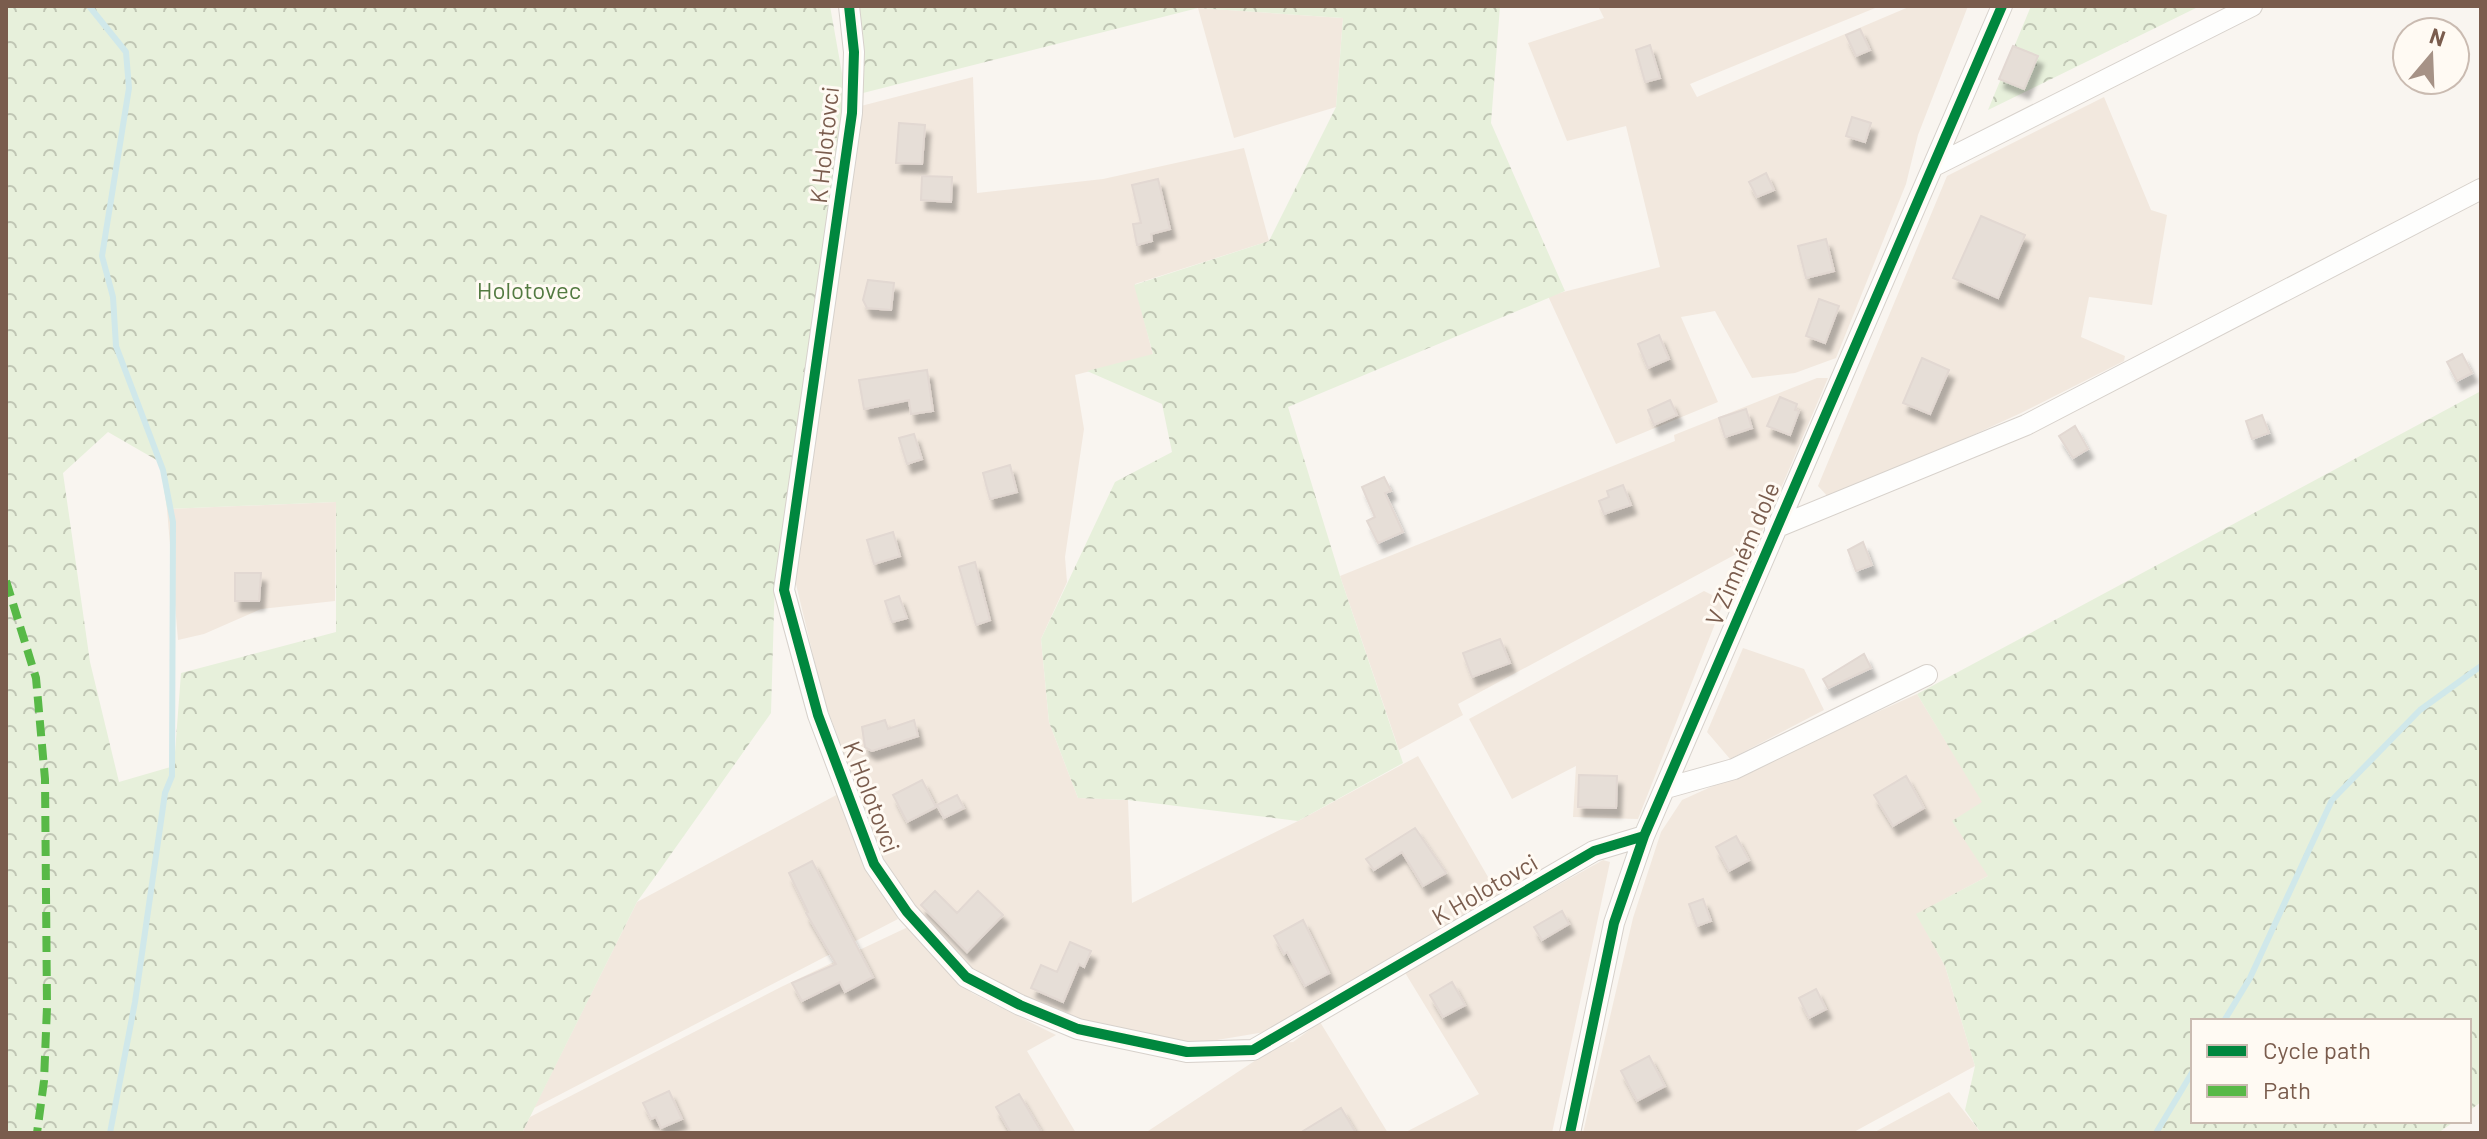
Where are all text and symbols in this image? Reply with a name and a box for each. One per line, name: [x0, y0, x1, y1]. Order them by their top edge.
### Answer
north arrow: [2391, 16, 2471, 96]
text: N: [2427, 21, 2449, 51]
street label: K Holotovci: [803, 85, 844, 205]
park label: Holotovec: [477, 275, 581, 304]
street label: V Zimném dole: [1698, 477, 1785, 629]
street label: K Holotovci: [838, 737, 907, 856]
street label: K Holotovci: [1426, 847, 1542, 931]
legend: [2191, 1019, 2471, 1123]
text: Cycle path: [2263, 1035, 2371, 1064]
text: Path: [2263, 1075, 2311, 1104]

